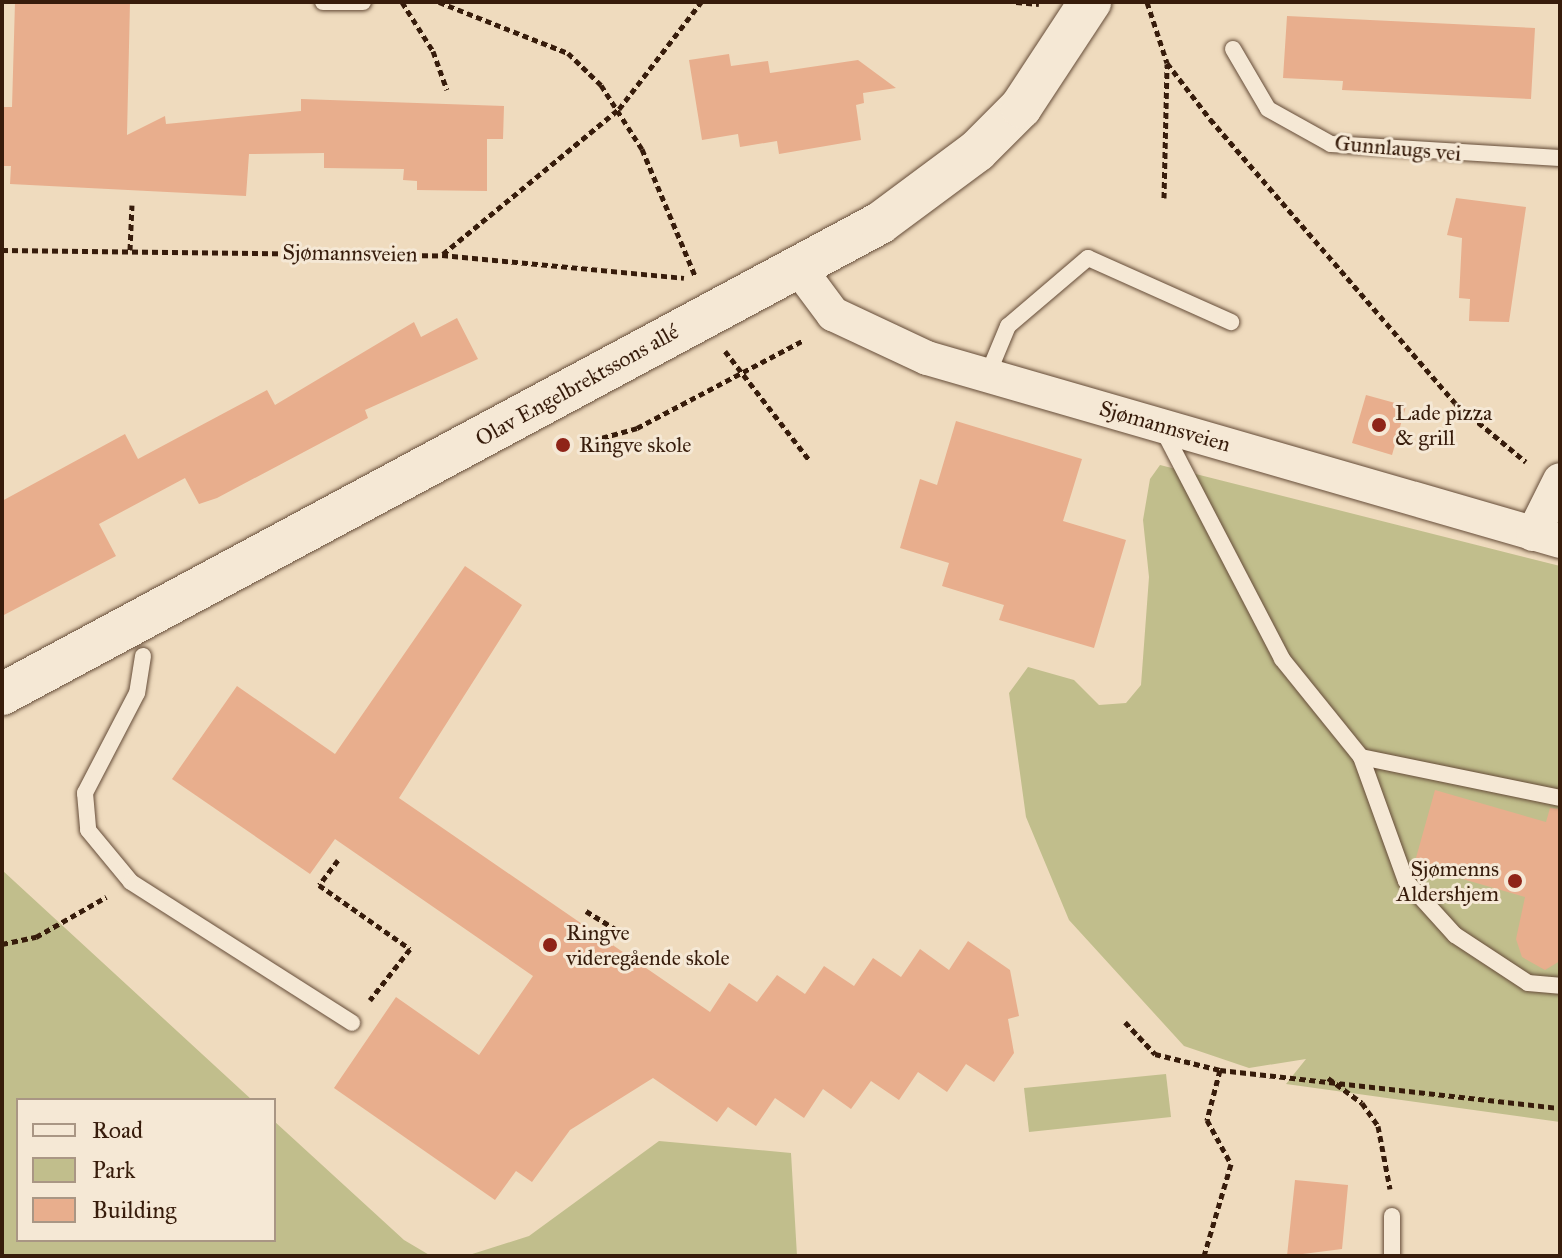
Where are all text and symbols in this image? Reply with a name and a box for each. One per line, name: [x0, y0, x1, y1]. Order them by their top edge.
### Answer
street label: Gunnlaugs vei: [1334, 129, 1462, 167]
street label: Sjømannsveien: [282, 239, 418, 267]
street label: Olav Engelbrektssons allé: [471, 318, 683, 452]
street label: Sjømannsveien: [1096, 395, 1234, 457]
place label: Lade pizza & grill: [1395, 399, 1492, 450]
marker: Lade pizza & grill: [1370, 416, 1388, 434]
place label: Ringve skole: [579, 432, 691, 458]
marker: Ringve skole: [554, 436, 572, 454]
place label: Sjømenns Aldershjem: [1397, 855, 1499, 906]
marker: Sjømenns Aldershjem: [1506, 872, 1524, 890]
place label: Ringve videregående skole: [566, 919, 730, 970]
marker: Ringve videregående skole: [541, 936, 559, 954]
legend: [16, 1098, 276, 1242]
text: Road: [92, 1115, 143, 1145]
text: Park: [92, 1155, 135, 1185]
text: Building: [92, 1195, 177, 1225]

